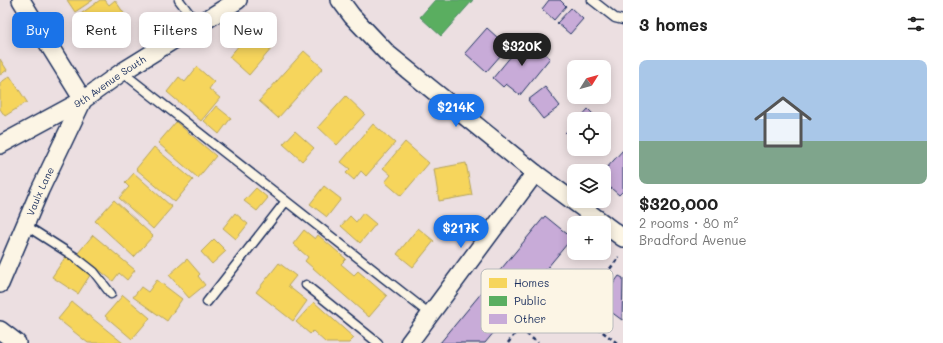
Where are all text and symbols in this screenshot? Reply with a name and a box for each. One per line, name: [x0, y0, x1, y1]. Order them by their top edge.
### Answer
chip: Buy: [12, 12, 64, 48]
chip: Rent: [72, 12, 131, 48]
chip: Filters: [139, 12, 212, 48]
chip: New: [220, 12, 277, 48]
text: 3 homes: [639, 13, 708, 35]
icon: filters: [905, 13, 927, 35]
pin: $320K: [494, 33, 550, 67]
text: $320K: [502, 37, 542, 54]
street label: 9th Avenue South: [71, 52, 149, 111]
north arrow: [567, 60, 611, 104]
map controls: [567, 60, 611, 260]
icon: home: [747, 86, 819, 158]
pin: $214K: [428, 94, 484, 128]
text: $214K: [437, 98, 475, 115]
button: locate: [567, 112, 611, 156]
street label: Vaulx Lane: [23, 164, 57, 218]
button: layers: [567, 164, 611, 208]
text: $320,000: [639, 192, 718, 214]
text: 2 rooms · 80 m²: [639, 214, 738, 231]
pin: $217K: [433, 215, 489, 249]
button: +: [567, 216, 611, 260]
text: $217K: [443, 219, 479, 236]
text: Bradford Avenue: [639, 231, 747, 248]
legend: [481, 269, 613, 333]
text: Homes: [514, 275, 549, 290]
text: Public: [514, 293, 546, 308]
text: Other: [514, 311, 546, 326]

